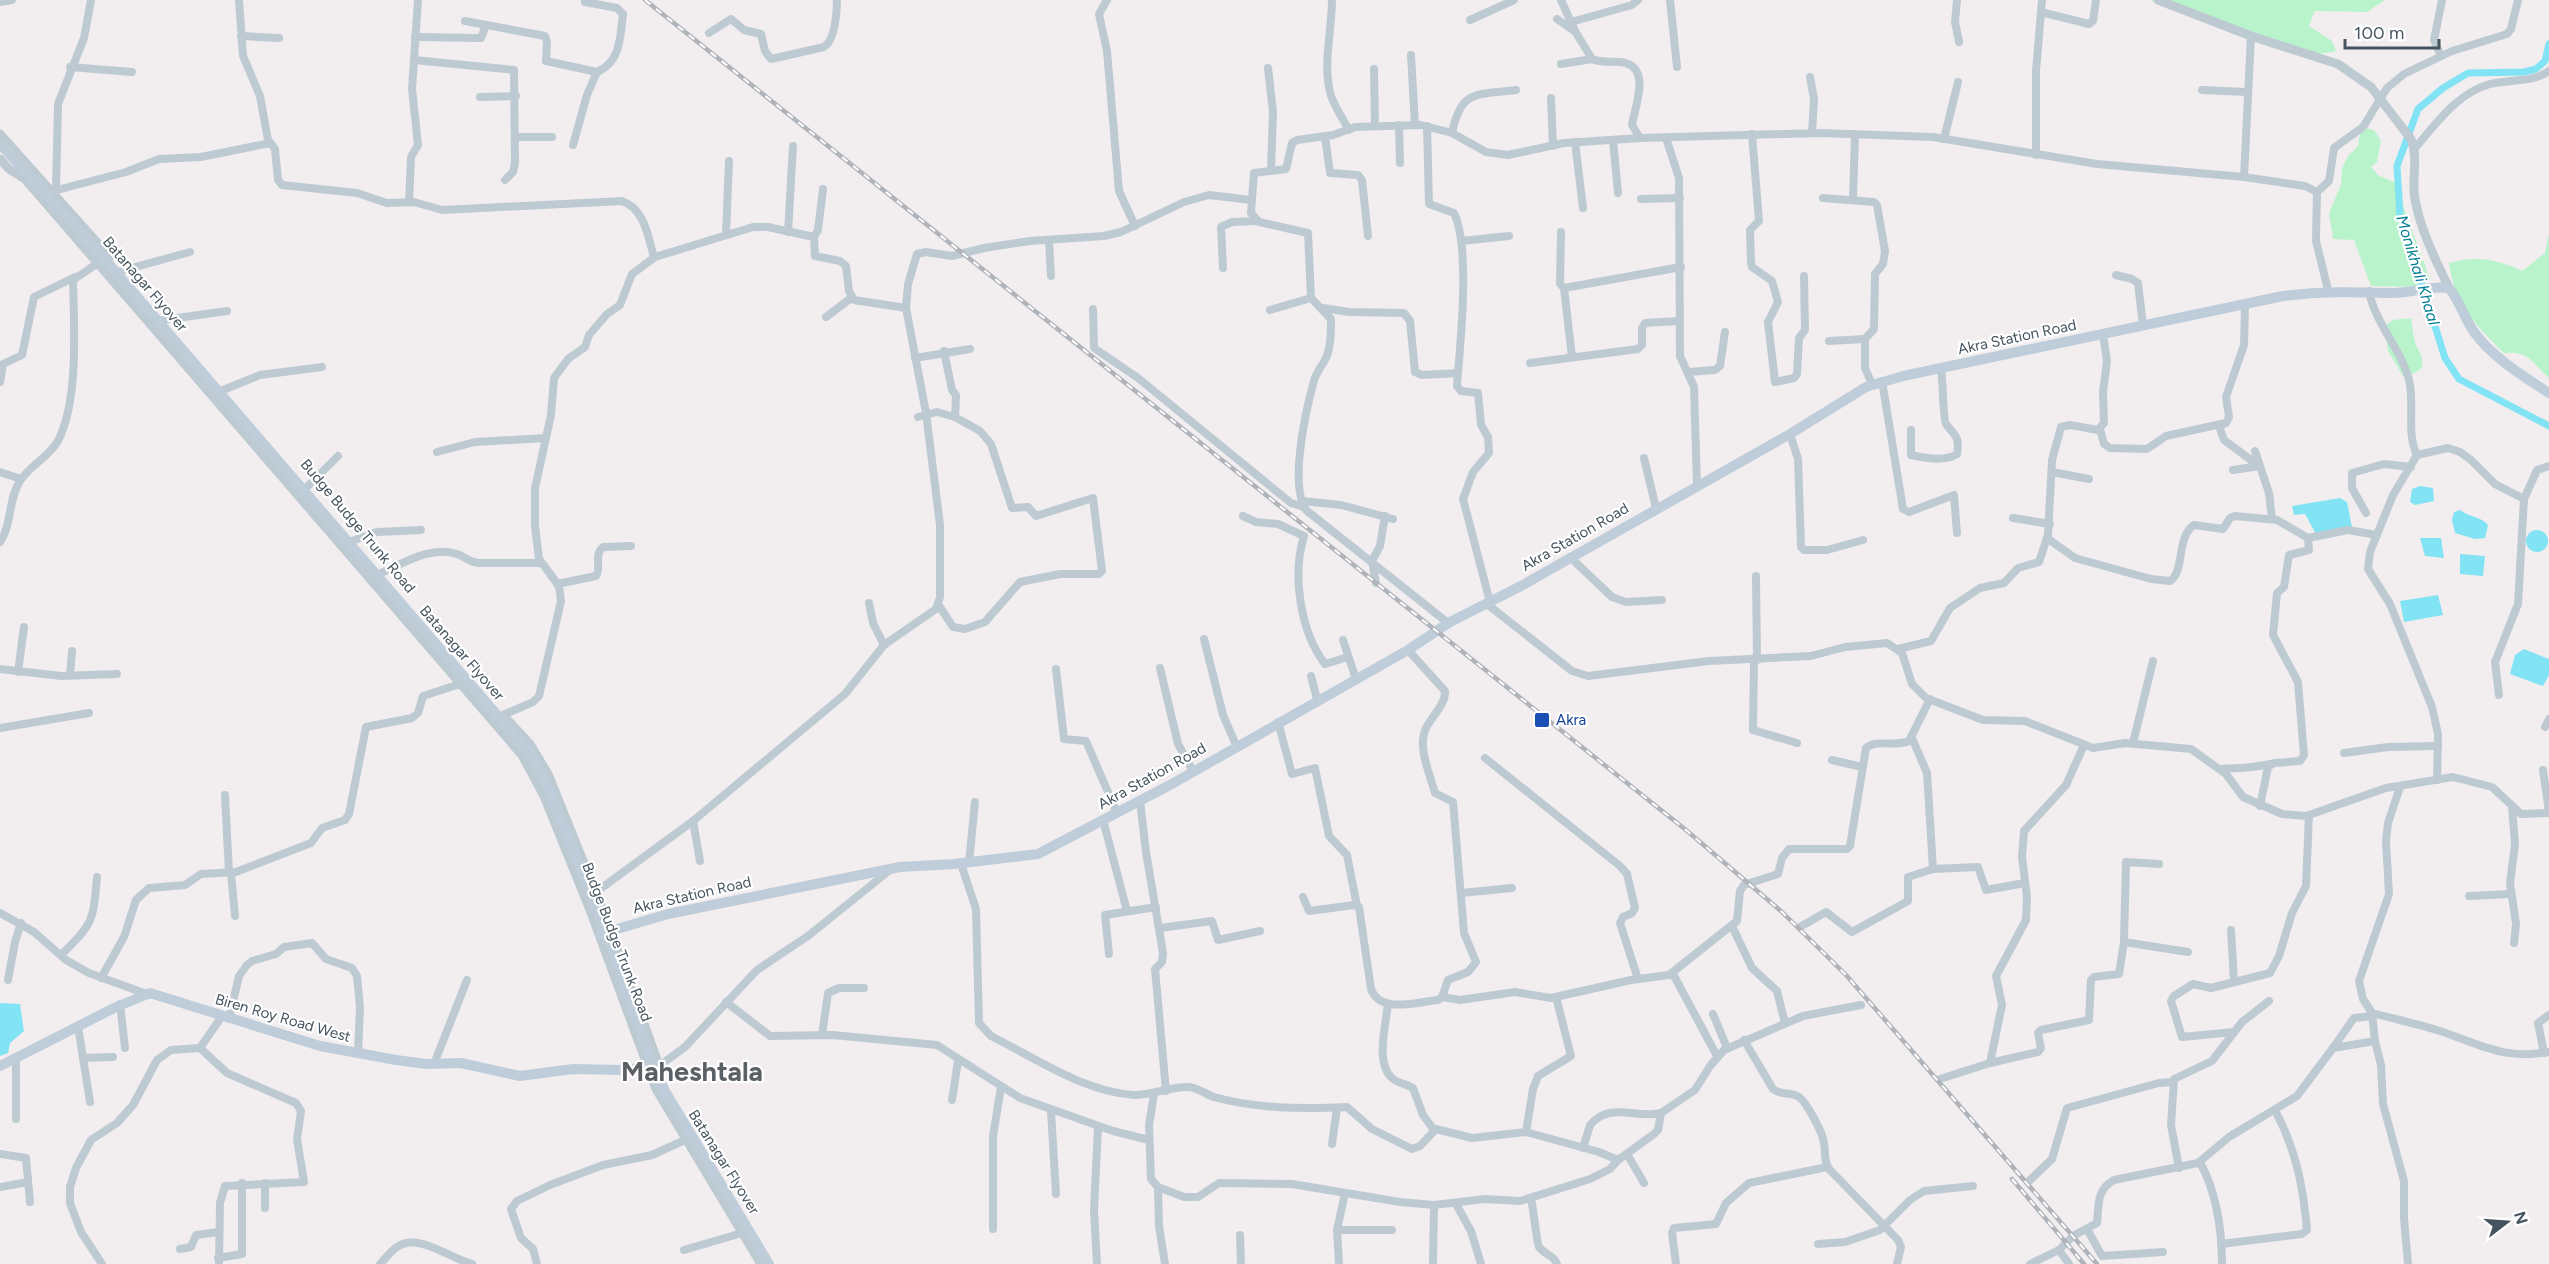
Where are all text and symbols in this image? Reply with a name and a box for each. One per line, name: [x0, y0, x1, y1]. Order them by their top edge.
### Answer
scale bar: [2345, 12, 2440, 50]
text: 100 m: [2354, 22, 2404, 44]
water label: Monikhali Khaal: [2392, 213, 2444, 328]
street label: Batanagar Flyover: [99, 233, 191, 335]
street label: Akra Station Road: [1956, 316, 2078, 358]
street label: Budge Budge Trunk Road: [297, 456, 419, 596]
street label: Akra Station Road: [1518, 499, 1632, 575]
street label: Batanagar Flyover: [416, 602, 508, 704]
marker: Akra: [1533, 711, 1551, 729]
place label: Akra: [1556, 711, 1586, 729]
street label: Akra Station Road: [1095, 739, 1209, 813]
street label: Budge Budge Trunk Road: [578, 860, 656, 1024]
street label: Akra Station Road: [631, 873, 753, 917]
street label: Biren Roy Road West: [213, 990, 353, 1046]
district label: Maheshtala: [621, 1055, 763, 1088]
street label: Batanagar Flyover: [685, 1106, 763, 1218]
north arrow: [2477, 1192, 2537, 1252]
text: N: [2510, 1209, 2532, 1226]

